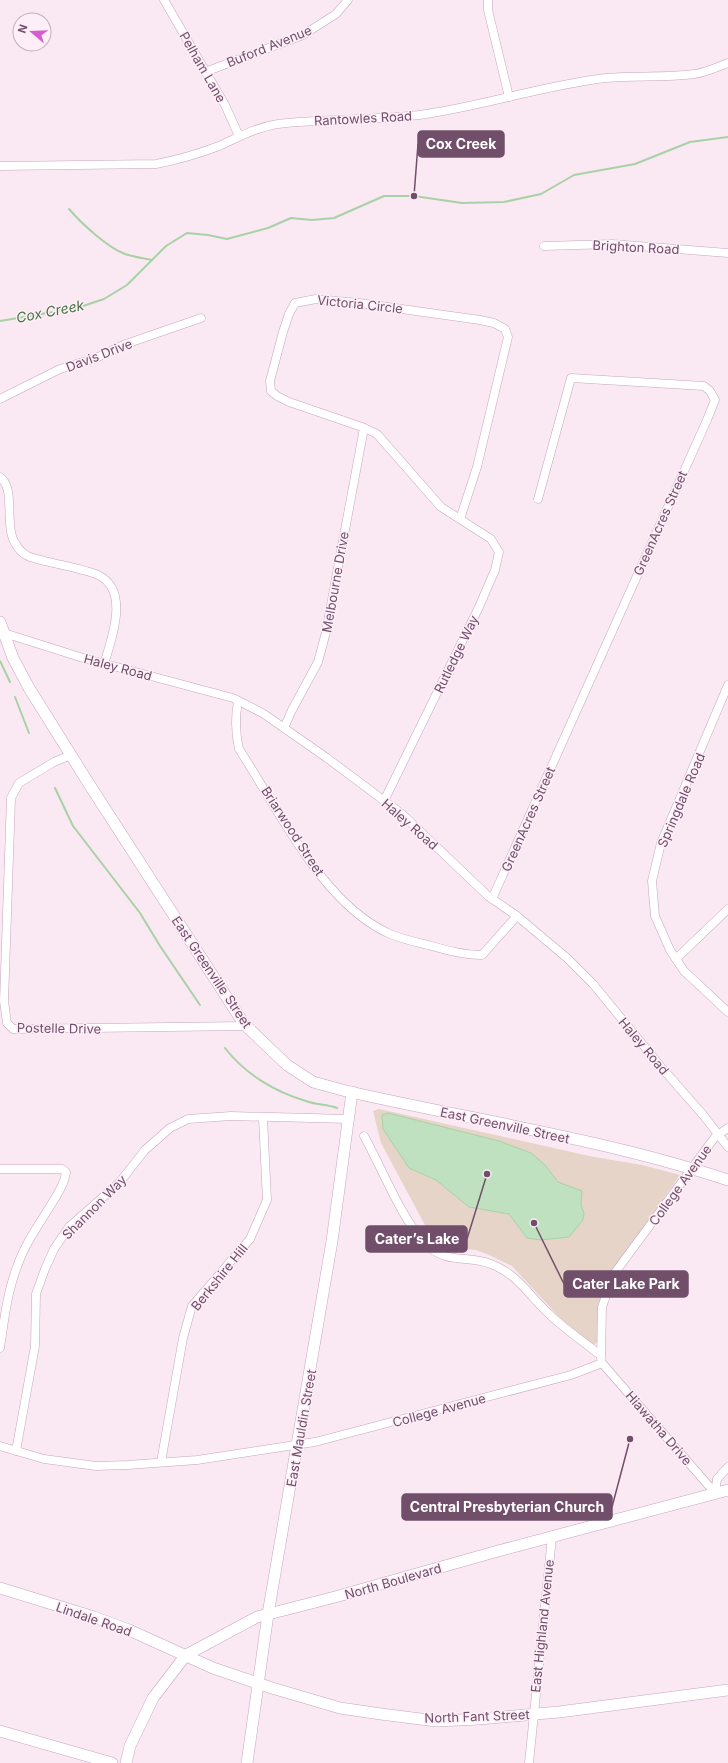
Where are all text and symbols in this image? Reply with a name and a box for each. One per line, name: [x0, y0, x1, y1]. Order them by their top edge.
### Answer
north arrow: [12, 12, 52, 52]
text: N: [15, 22, 31, 35]
street label: Buford Avenue: [224, 22, 314, 70]
street label: Pelham Lane: [176, 29, 230, 105]
street label: Rantowles Road: [314, 107, 412, 129]
callout: Cox Creek: [418, 131, 504, 157]
text: Cox Creek: [426, 135, 497, 152]
street label: Brighton Road: [592, 237, 680, 257]
street label: Victoria Circle: [316, 292, 404, 316]
water label: Cox Creek: [15, 296, 86, 326]
street label: Davis Drive: [64, 335, 134, 375]
street label: GreenAcres Street: [630, 468, 690, 578]
street label: Melbourne Drive: [318, 530, 352, 634]
street label: Rutledge Way: [430, 612, 482, 696]
street label: Haley Road: [82, 650, 154, 684]
street label: Springdale Road: [654, 750, 708, 850]
street label: GreenAcres Street: [498, 764, 558, 874]
street label: Briarwood Street: [258, 783, 328, 879]
street label: Haley Road: [378, 795, 442, 853]
street label: East Greenville Street: [169, 913, 255, 1031]
street label: Haley Road: [615, 1014, 673, 1078]
street label: Postelle Drive: [17, 1019, 101, 1037]
street label: East Greenville Street: [439, 1103, 571, 1147]
street label: College Avenue: [645, 1141, 715, 1229]
street label: Shannon Way: [59, 1172, 129, 1242]
callout: Cater’s Lake: [366, 1226, 467, 1252]
text: Cater’s Lake: [375, 1230, 459, 1247]
street label: Berkshire Hill: [187, 1240, 251, 1314]
callout: Cater Lake Park: [564, 1271, 688, 1297]
text: Cater Lake Park: [572, 1275, 681, 1292]
street label: East Mauldin Street: [283, 1368, 319, 1488]
street label: Hiawatha Drive: [622, 1388, 696, 1468]
street label: College Avenue: [391, 1390, 487, 1430]
callout: Central Presbyterian Church: [402, 1494, 612, 1520]
text: Central Presbyterian Church: [410, 1498, 604, 1515]
street label: East Highland Avenue: [527, 1559, 557, 1693]
street label: North Boulevard: [343, 1560, 443, 1602]
street label: Lindale Road: [54, 1599, 134, 1639]
street label: North Fant Street: [424, 1706, 530, 1726]

